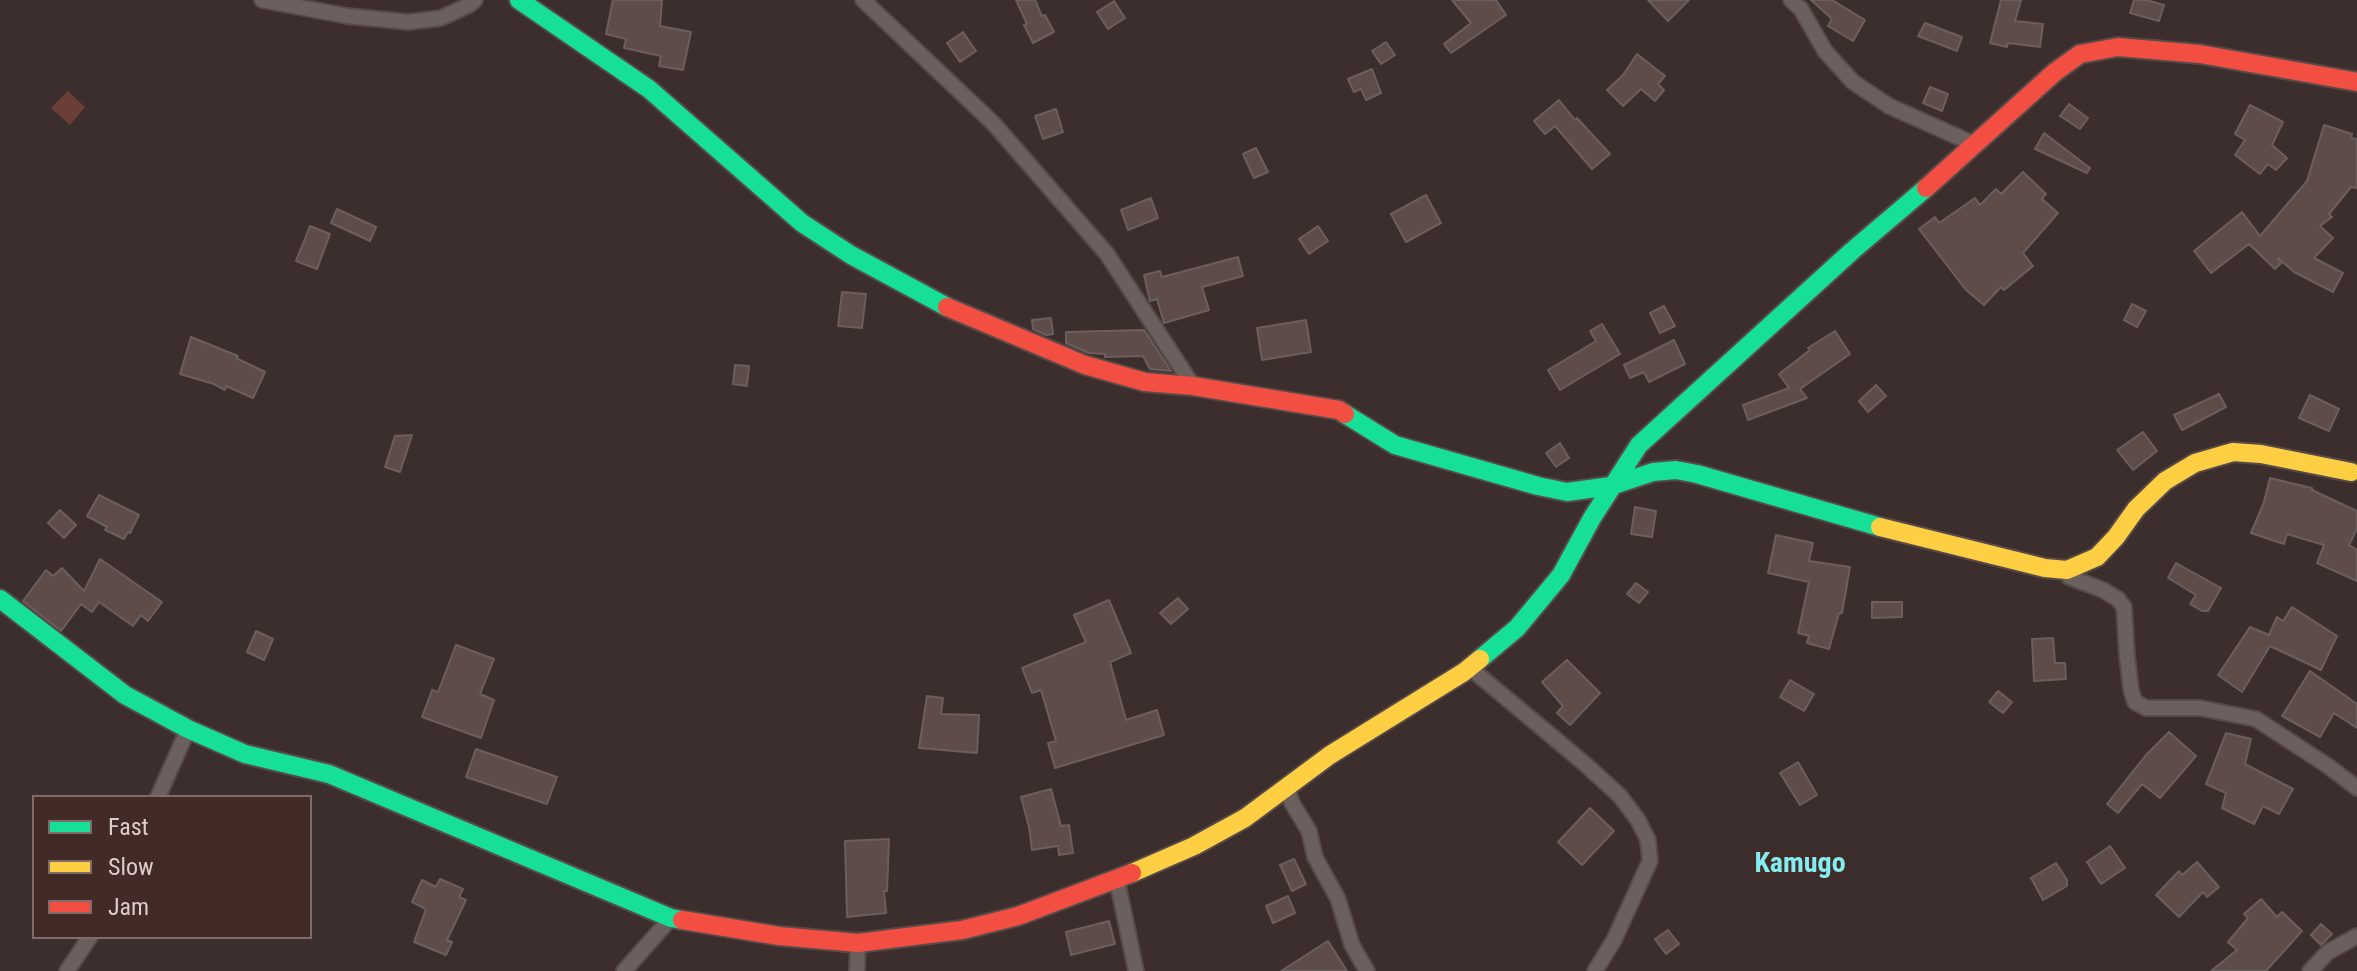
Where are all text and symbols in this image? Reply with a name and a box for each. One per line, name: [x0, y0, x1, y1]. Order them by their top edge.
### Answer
legend: [32, 795, 312, 939]
text: Fast: [108, 813, 149, 841]
district label: Kamugo: [1754, 848, 1846, 882]
text: Slow: [108, 853, 154, 881]
text: Jam: [108, 893, 149, 921]

